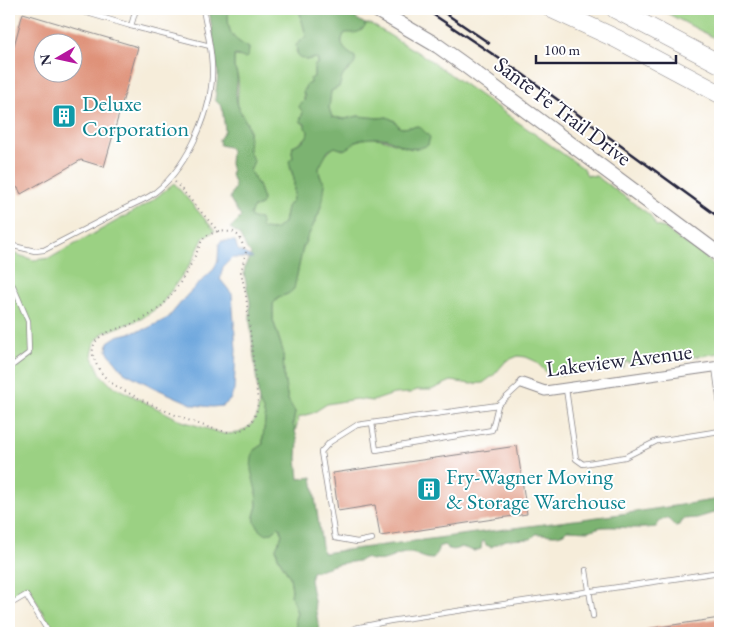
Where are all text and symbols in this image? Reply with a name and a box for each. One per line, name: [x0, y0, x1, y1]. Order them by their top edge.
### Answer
north arrow: [32, 32, 82, 82]
scale bar: [536, 32, 676, 64]
text: 100 m: [544, 40, 581, 59]
street label: Sante Fe Trail Drive: [488, 50, 638, 172]
text: N: [35, 52, 55, 67]
place label: Deluxe Corporation: [82, 89, 189, 143]
building icon: Deluxe Corporation: [51, 103, 77, 129]
street label: Lakeview Avenue: [544, 337, 694, 383]
place label: Fry-Wagner Moving & Storage Warehouse: [446, 462, 626, 516]
building icon: Fry-Wagner Moving & Storage Warehouse: [416, 476, 442, 502]

